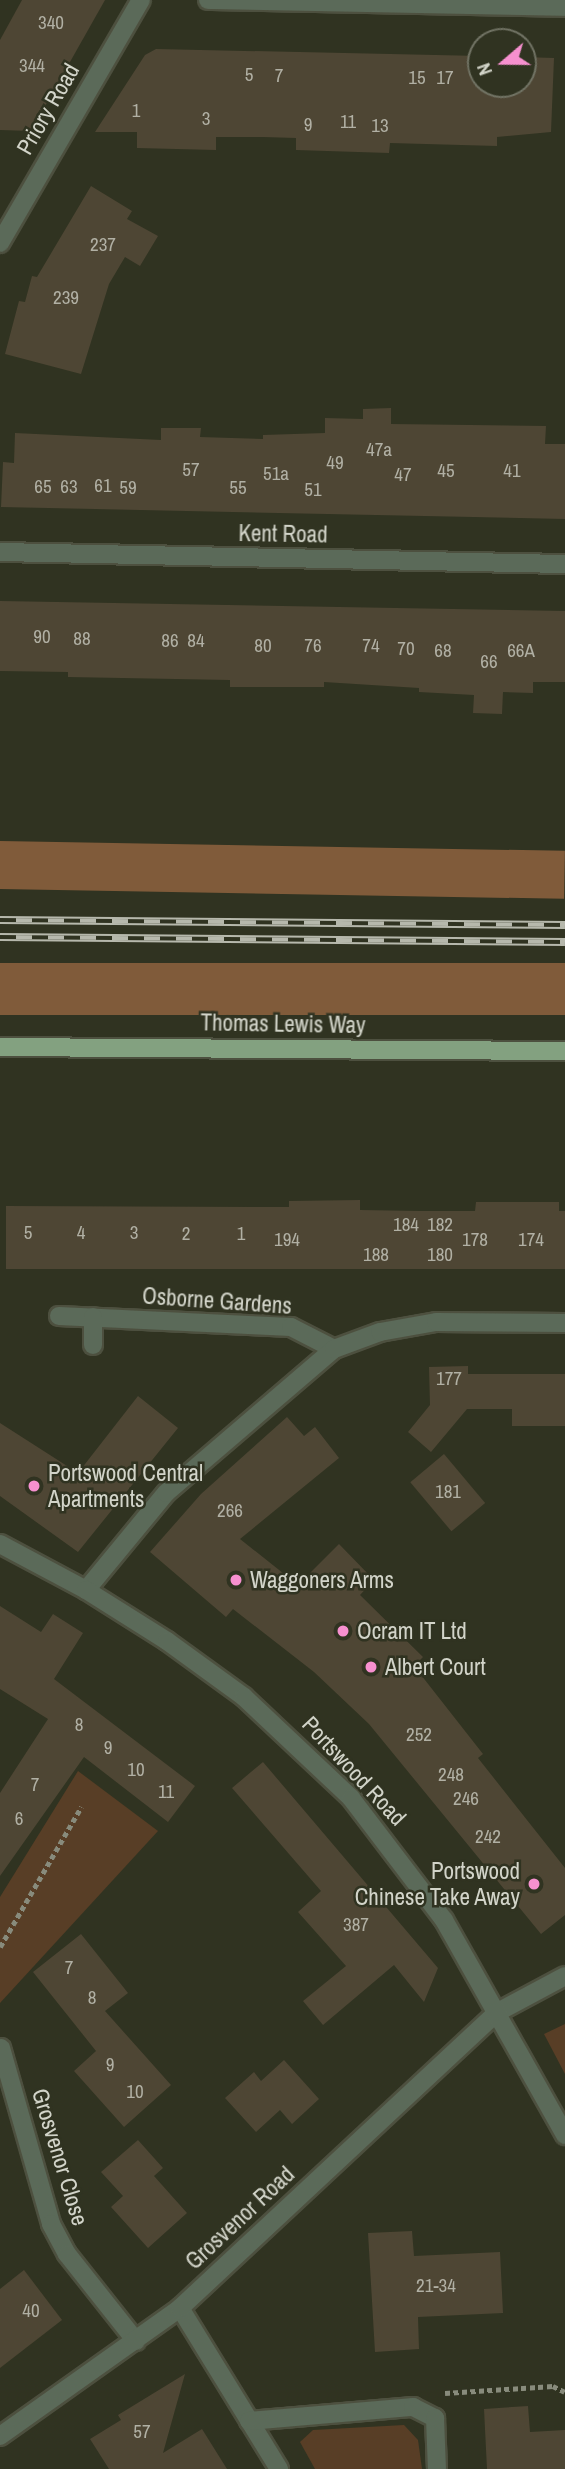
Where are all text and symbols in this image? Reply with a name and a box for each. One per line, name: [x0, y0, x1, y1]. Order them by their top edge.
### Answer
house number: 340: [38, 12, 64, 34]
north arrow: [467, 28, 537, 98]
house number: 344: [19, 55, 45, 77]
street label: Priory Road: [11, 59, 85, 159]
text: N: [470, 60, 498, 79]
house number: 5: [245, 64, 253, 86]
house number: 7: [275, 65, 283, 87]
house number: 15: [408, 67, 426, 89]
house number: 17: [436, 67, 454, 89]
house number: 1: [132, 100, 140, 122]
house number: 3: [202, 108, 210, 130]
house number: 11: [340, 111, 356, 133]
house number: 9: [304, 114, 312, 136]
house number: 13: [371, 115, 389, 137]
house number: 237: [90, 234, 116, 256]
house number: 239: [53, 287, 79, 309]
house number: 47a: [366, 439, 392, 461]
house number: 49: [326, 452, 344, 474]
house number: 57: [182, 459, 200, 481]
house number: 45: [437, 460, 455, 482]
house number: 41: [503, 460, 521, 482]
house number: 51a: [263, 463, 289, 485]
house number: 47: [394, 464, 412, 486]
house number: 61: [94, 475, 112, 497]
house number: 65: [34, 476, 52, 498]
house number: 63: [60, 476, 78, 498]
house number: 59: [119, 477, 137, 499]
house number: 55: [229, 477, 247, 499]
house number: 51: [304, 479, 322, 501]
street label: Kent Road: [238, 519, 328, 549]
house number: 90: [33, 626, 51, 648]
house number: 88: [73, 628, 91, 650]
house number: 86: [161, 630, 179, 652]
house number: 84: [187, 630, 205, 652]
house number: 80: [254, 635, 272, 657]
house number: 76: [304, 635, 322, 657]
house number: 74: [362, 635, 380, 657]
house number: 70: [397, 638, 415, 660]
house number: 68: [434, 640, 452, 662]
house number: 66A: [507, 640, 535, 662]
house number: 66: [480, 651, 498, 673]
street label: Thomas Lewis Way: [200, 1009, 366, 1039]
house number: 184: [393, 1214, 419, 1236]
house number: 182: [427, 1214, 453, 1236]
house number: 5: [24, 1222, 32, 1244]
house number: 4: [77, 1222, 85, 1244]
house number: 3: [130, 1222, 138, 1244]
house number: 2: [182, 1223, 190, 1245]
house number: 1: [237, 1223, 245, 1245]
house number: 194: [274, 1229, 300, 1251]
house number: 178: [462, 1229, 488, 1251]
house number: 174: [518, 1229, 544, 1251]
house number: 188: [363, 1244, 389, 1266]
house number: 180: [427, 1244, 453, 1266]
street label: Osborne Gardens: [141, 1282, 293, 1320]
house number: 177: [436, 1368, 462, 1390]
place label: Portswood Central Apartments: [48, 1459, 203, 1513]
marker: Portswood Central Apartments: [26, 1478, 42, 1494]
house number: 181: [435, 1481, 461, 1503]
house number: 266: [217, 1500, 243, 1522]
place label: Waggoners Arms: [250, 1566, 395, 1594]
marker: Waggoners Arms: [228, 1572, 244, 1588]
place label: Ocram IT Ltd: [357, 1617, 467, 1645]
marker: Ocram IT Ltd: [335, 1623, 351, 1639]
place label: Albert Court: [385, 1653, 486, 1681]
marker: Albert Court: [363, 1659, 379, 1675]
street label: Portswood Road: [296, 1711, 412, 1831]
house number: 8: [75, 1714, 83, 1736]
house number: 252: [406, 1724, 432, 1746]
house number: 9: [104, 1737, 112, 1759]
house number: 10: [127, 1759, 145, 1781]
house number: 248: [438, 1764, 464, 1786]
house number: 7: [31, 1774, 39, 1796]
house number: 11: [158, 1781, 174, 1803]
house number: 246: [453, 1788, 479, 1810]
house number: 6: [15, 1808, 23, 1830]
house number: 242: [475, 1826, 501, 1848]
place label: Portswood Chinese Take Away: [353, 1857, 520, 1911]
marker: Portswood Chinese Take Away: [526, 1876, 542, 1892]
house number: 387: [343, 1914, 369, 1936]
house number: 7: [65, 1957, 73, 1979]
house number: 8: [88, 1987, 96, 2009]
house number: 9: [106, 2054, 114, 2076]
house number: 10: [126, 2081, 144, 2103]
street label: Grosvenor Close: [26, 2085, 94, 2229]
street label: Grosvenor Road: [180, 2161, 300, 2275]
house number: 21-34: [416, 2275, 456, 2297]
house number: 40: [22, 2300, 40, 2322]
house number: 57: [133, 2421, 151, 2443]

